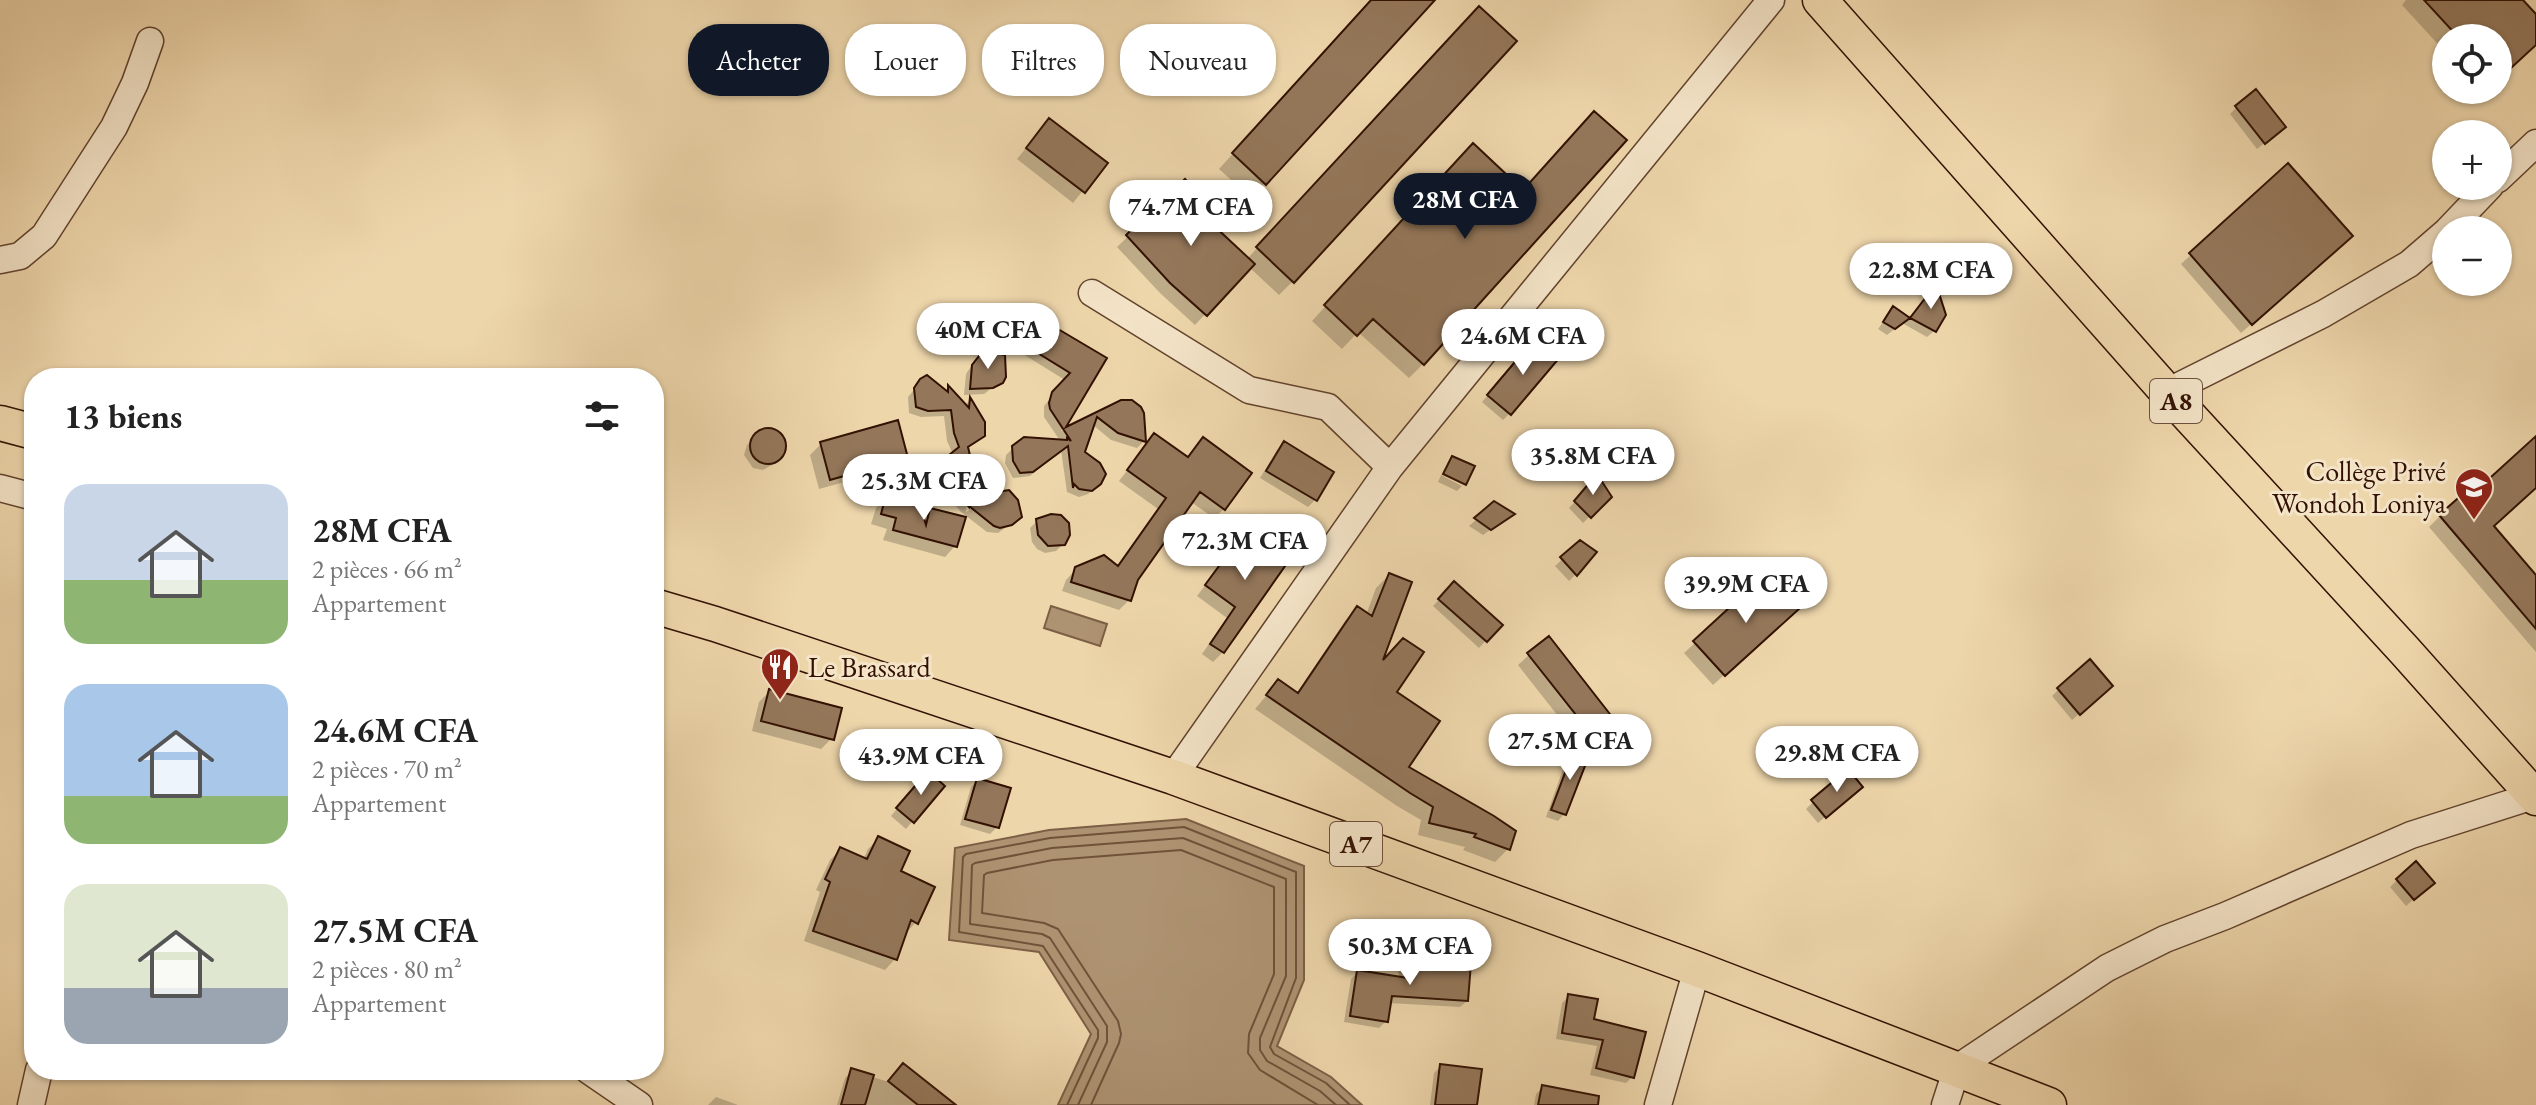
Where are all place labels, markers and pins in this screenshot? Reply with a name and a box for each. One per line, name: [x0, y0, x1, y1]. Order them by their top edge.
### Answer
pin: 28M CFA: [1391, 173, 1539, 241]
pin: 74.7M CFA: [1099, 180, 1283, 248]
pin: 22.8M CFA: [1839, 243, 2023, 311]
pin: 40M CFA: [914, 303, 1062, 371]
pin: 24.6M CFA: [1431, 309, 1615, 377]
pin: 35.8M CFA: [1501, 429, 1685, 497]
place label: Collège Privé Wondoh Loniya: [2272, 453, 2447, 521]
pin: 25.3M CFA: [832, 454, 1016, 522]
school or university icon: Collège Privé Wondoh Loniya: [2453, 466, 2495, 521]
pin: 72.3M CFA: [1153, 514, 1337, 582]
pin: 39.9M CFA: [1654, 557, 1838, 625]
restaurant icon: Le Brassard: [759, 646, 801, 701]
place label: Le Brassard: [808, 649, 931, 685]
pin: 27.5M CFA: [1478, 714, 1662, 782]
pin: 29.8M CFA: [1745, 726, 1929, 794]
pin: 43.9M CFA: [829, 729, 1013, 797]
pin: 50.3M CFA: [1318, 919, 1502, 987]

